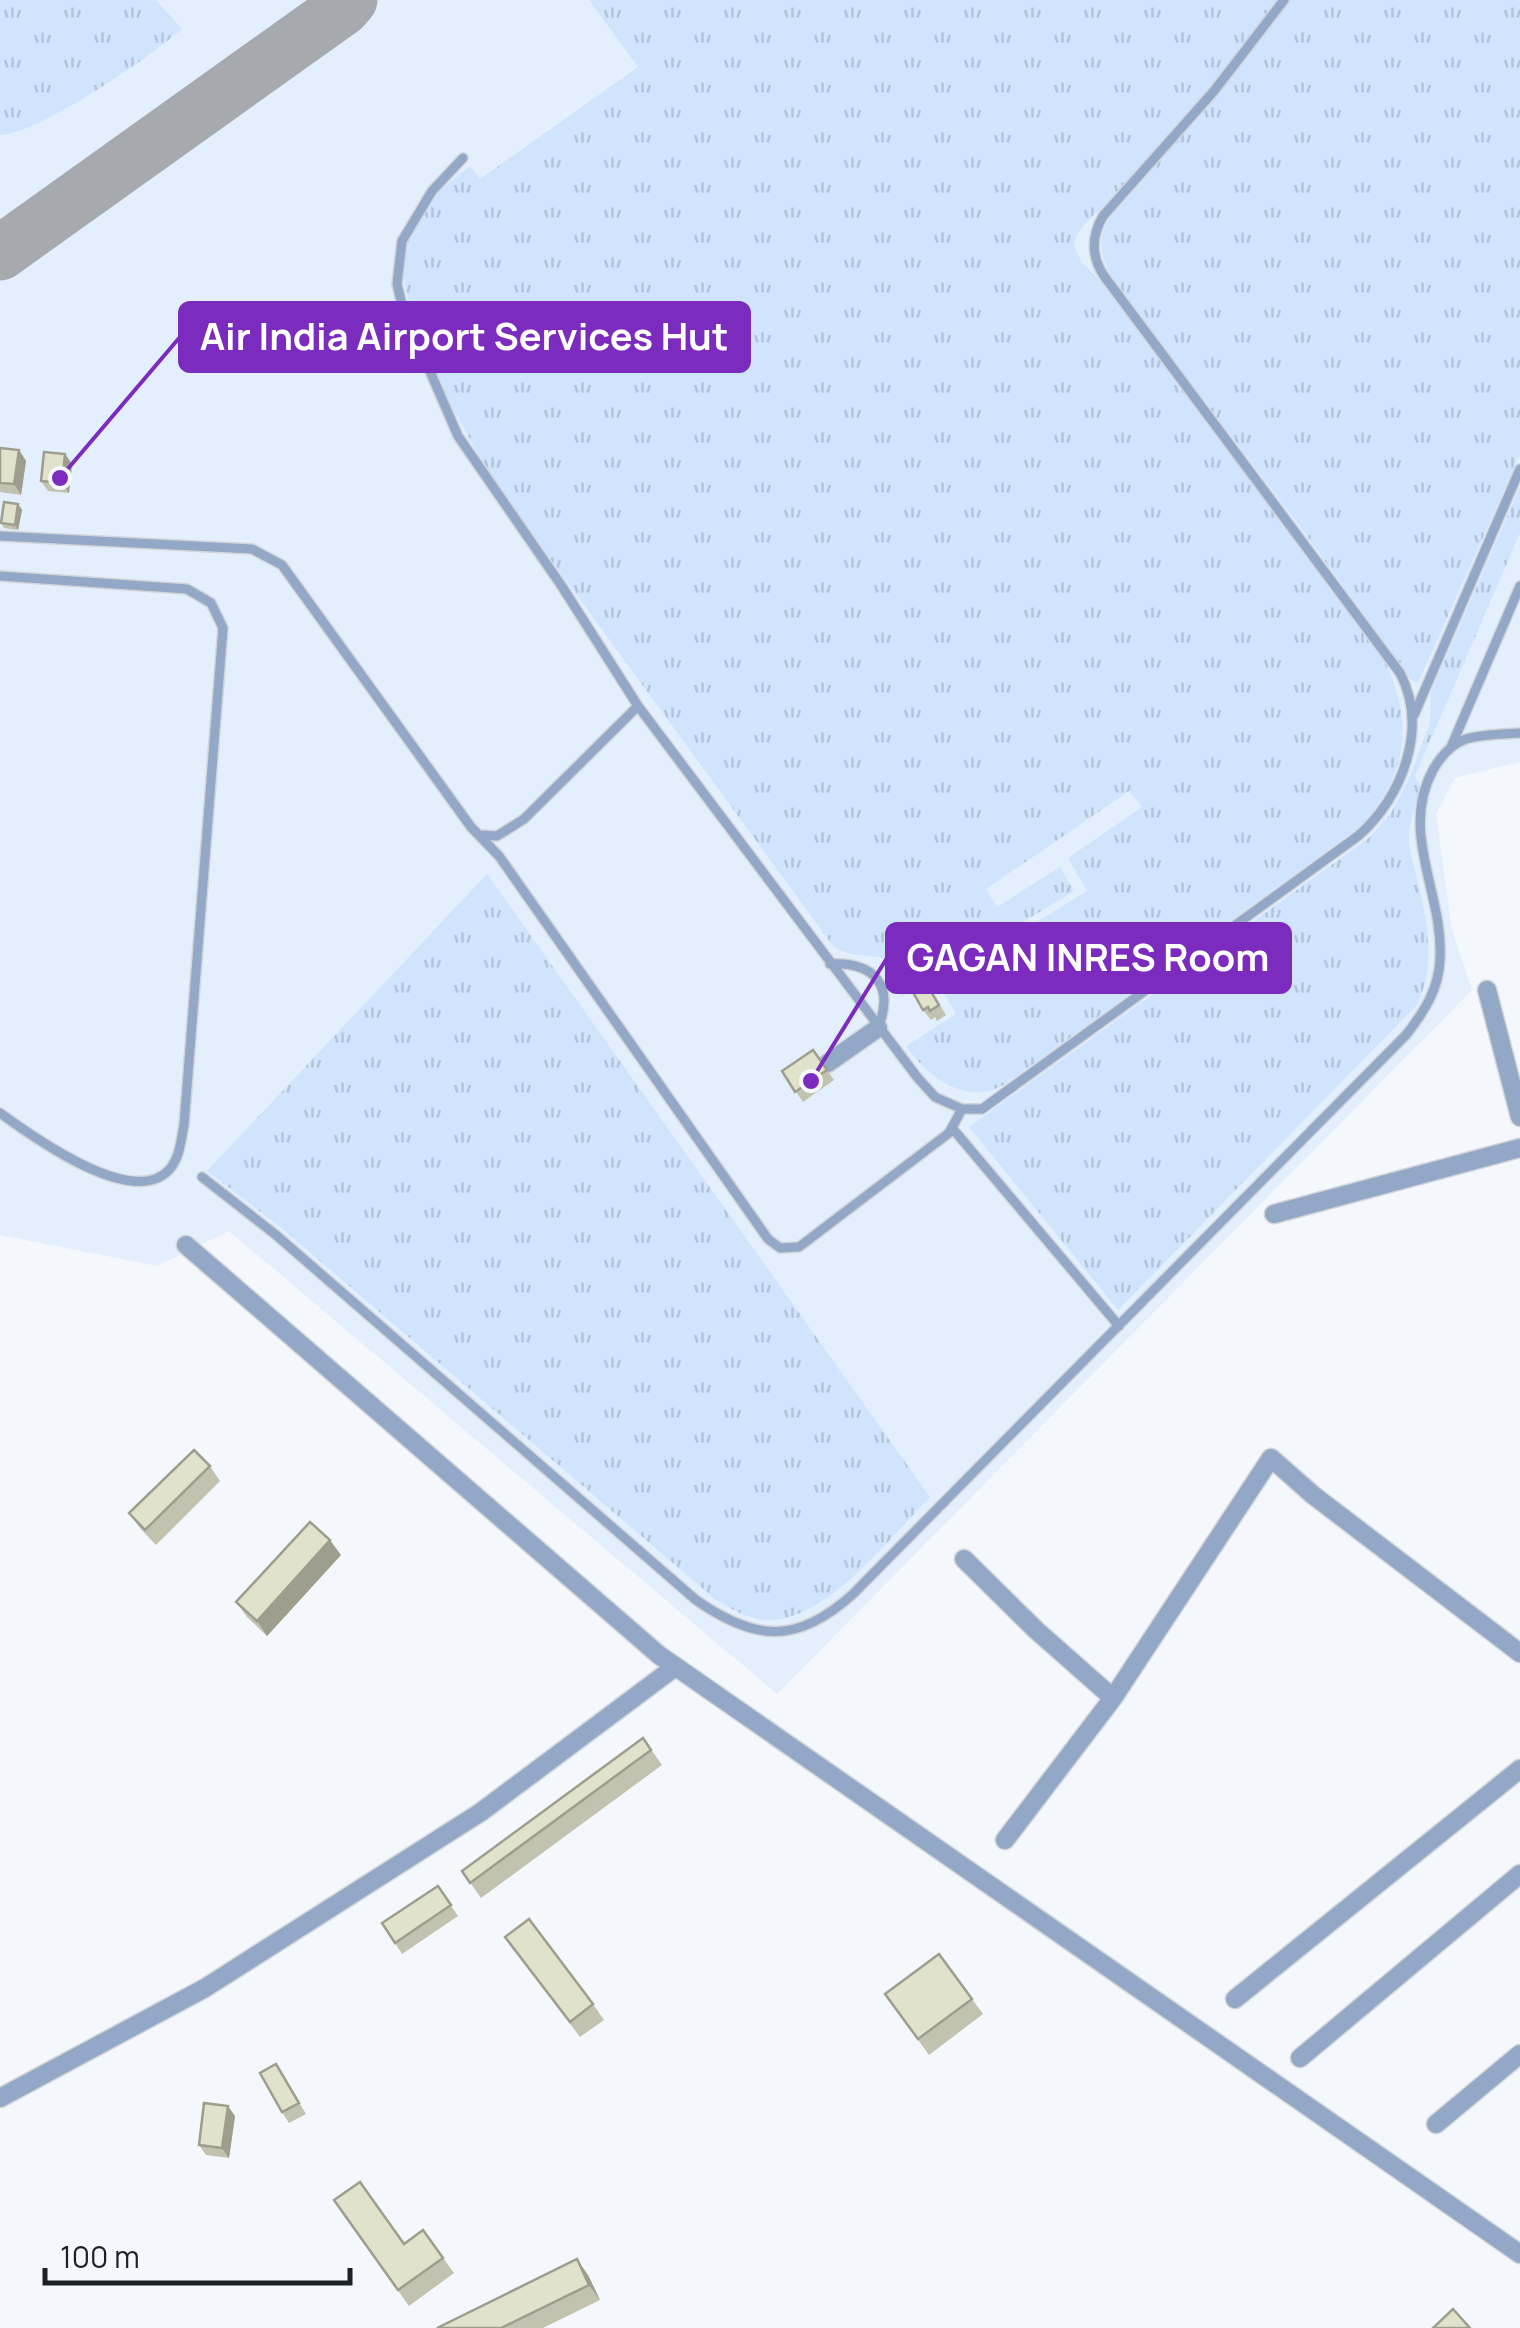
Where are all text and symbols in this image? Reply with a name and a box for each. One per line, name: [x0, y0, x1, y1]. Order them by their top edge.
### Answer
callout: Air India Airport Services Hut: [180, 303, 749, 371]
text: Air India Airport Services Hut: [200, 309, 728, 361]
callout: GAGAN INRES Room: [887, 924, 1290, 992]
text: GAGAN INRES Room: [907, 930, 1270, 982]
scale bar: [45, 2223, 350, 2285]
text: 100 m: [60, 2236, 140, 2277]

